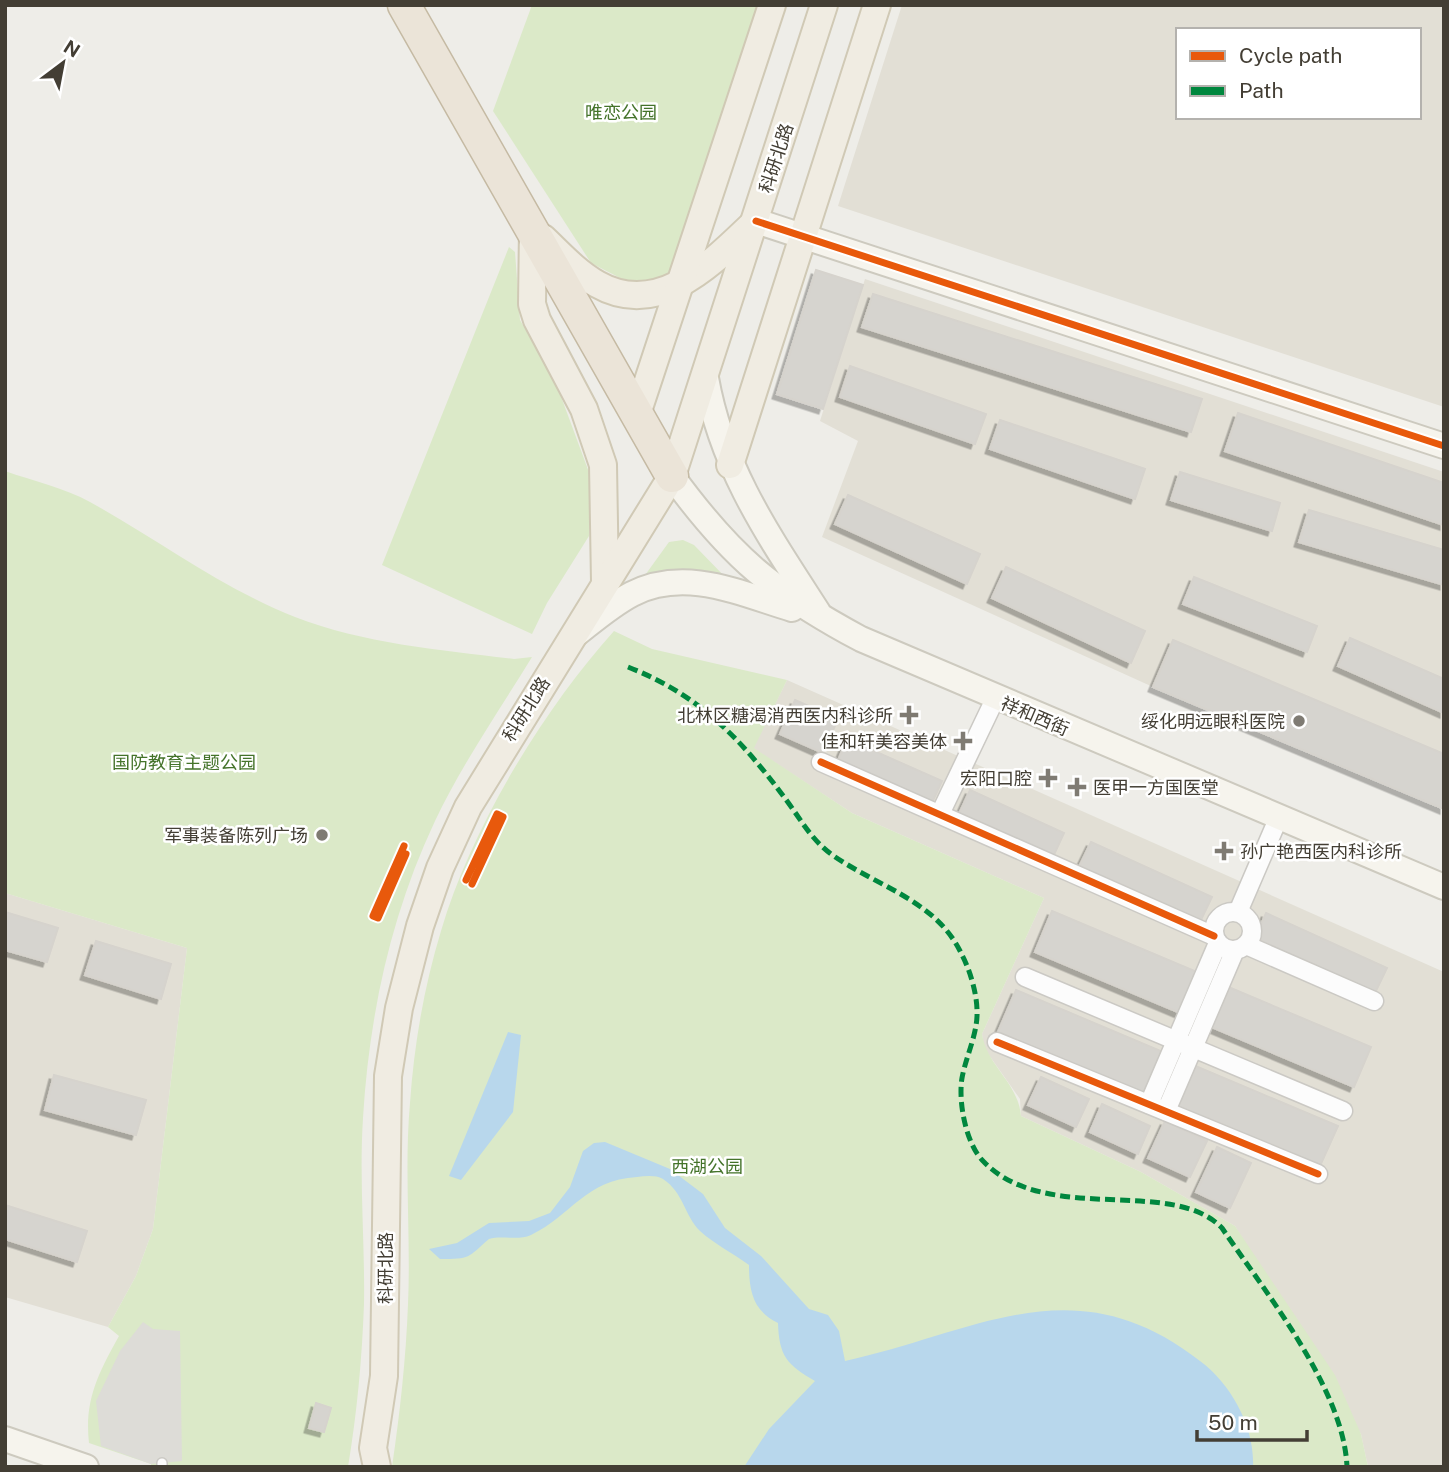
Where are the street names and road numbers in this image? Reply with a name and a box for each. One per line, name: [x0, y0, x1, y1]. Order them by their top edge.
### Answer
street label: 科研北路: [755, 121, 797, 195]
street label: 科研北路: [498, 673, 554, 745]
street label: 祥和西街: [998, 692, 1072, 740]
street label: 科研北路: [375, 1232, 396, 1304]

